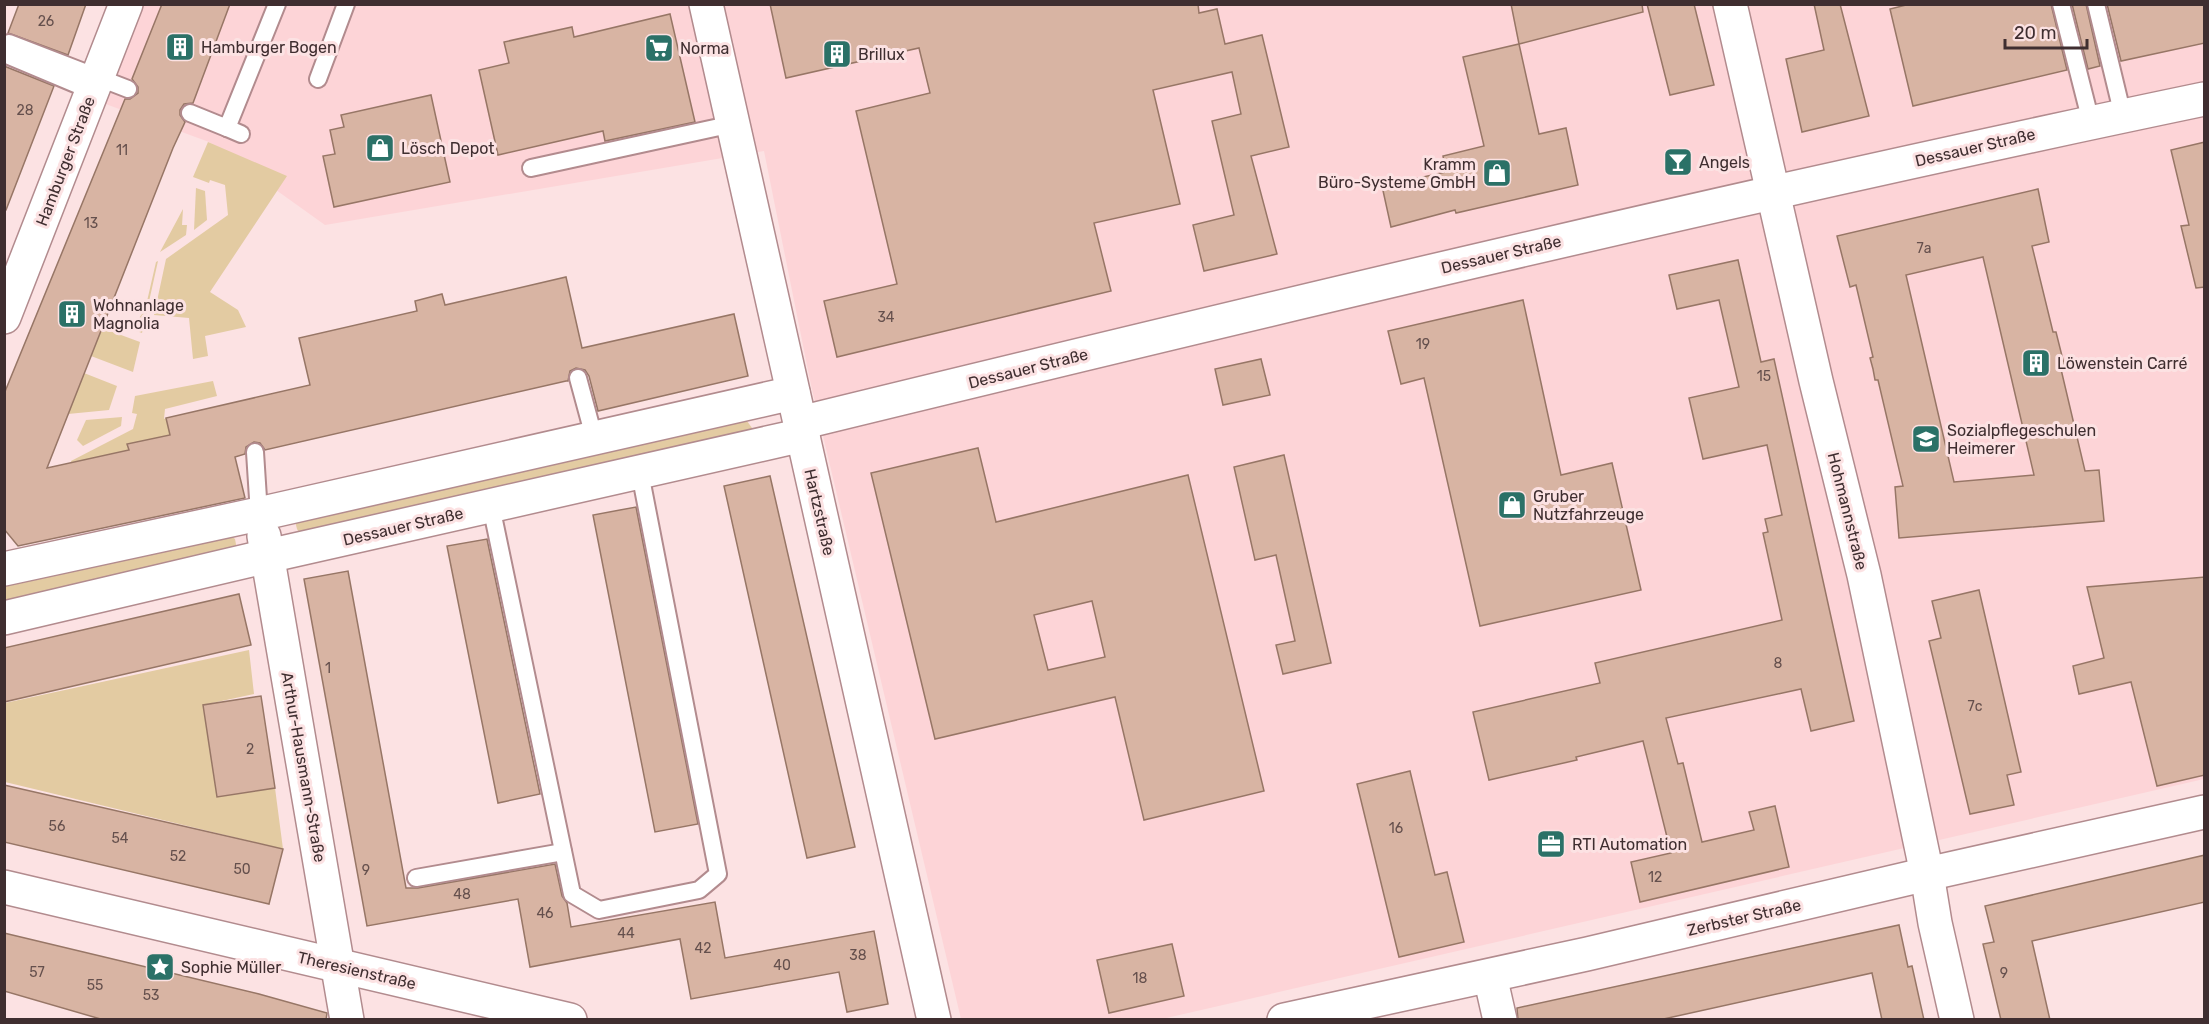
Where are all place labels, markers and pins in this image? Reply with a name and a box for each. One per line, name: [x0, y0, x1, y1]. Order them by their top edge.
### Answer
building icon: Hamburger Bogen: [164, 31, 196, 63]
supermarket icon: Norma: [643, 32, 675, 64]
place label: Hamburger Bogen: [201, 38, 337, 57]
building icon: Brillux: [821, 38, 853, 70]
place label: Norma: [680, 39, 729, 58]
place label: Brillux: [858, 45, 905, 64]
shop icon: Lösch Depot: [364, 132, 396, 164]
place label: Lösch Depot: [401, 139, 495, 158]
bar icon: Angels: [1662, 146, 1694, 178]
place label: Angels: [1699, 153, 1750, 172]
place label: Kramm Büro-Systeme GmbH: [1318, 155, 1476, 192]
shop icon: Kramm Büro-Systeme GmbH: [1481, 157, 1513, 189]
place label: Wohnanlage Magnolia: [93, 296, 184, 333]
building icon: Wohnanlage Magnolia: [56, 298, 88, 330]
building icon: Löwenstein Carré: [2020, 347, 2052, 379]
place label: Löwenstein Carré: [2057, 354, 2187, 373]
place label: Sozialpflegeschulen Heimerer: [1947, 421, 2096, 458]
school or university icon: Sozialpflegeschulen Heimerer: [1910, 423, 1942, 455]
place label: Gruber Nutzfahrzeuge: [1533, 487, 1644, 524]
shop icon: Gruber Nutzfahrzeuge: [1496, 489, 1528, 521]
office icon: RTI Automation: [1535, 828, 1567, 860]
place label: RTI Automation: [1572, 835, 1687, 854]
place icon: Sophie Müller: [144, 951, 176, 983]
place label: Sophie Müller: [181, 958, 281, 977]

